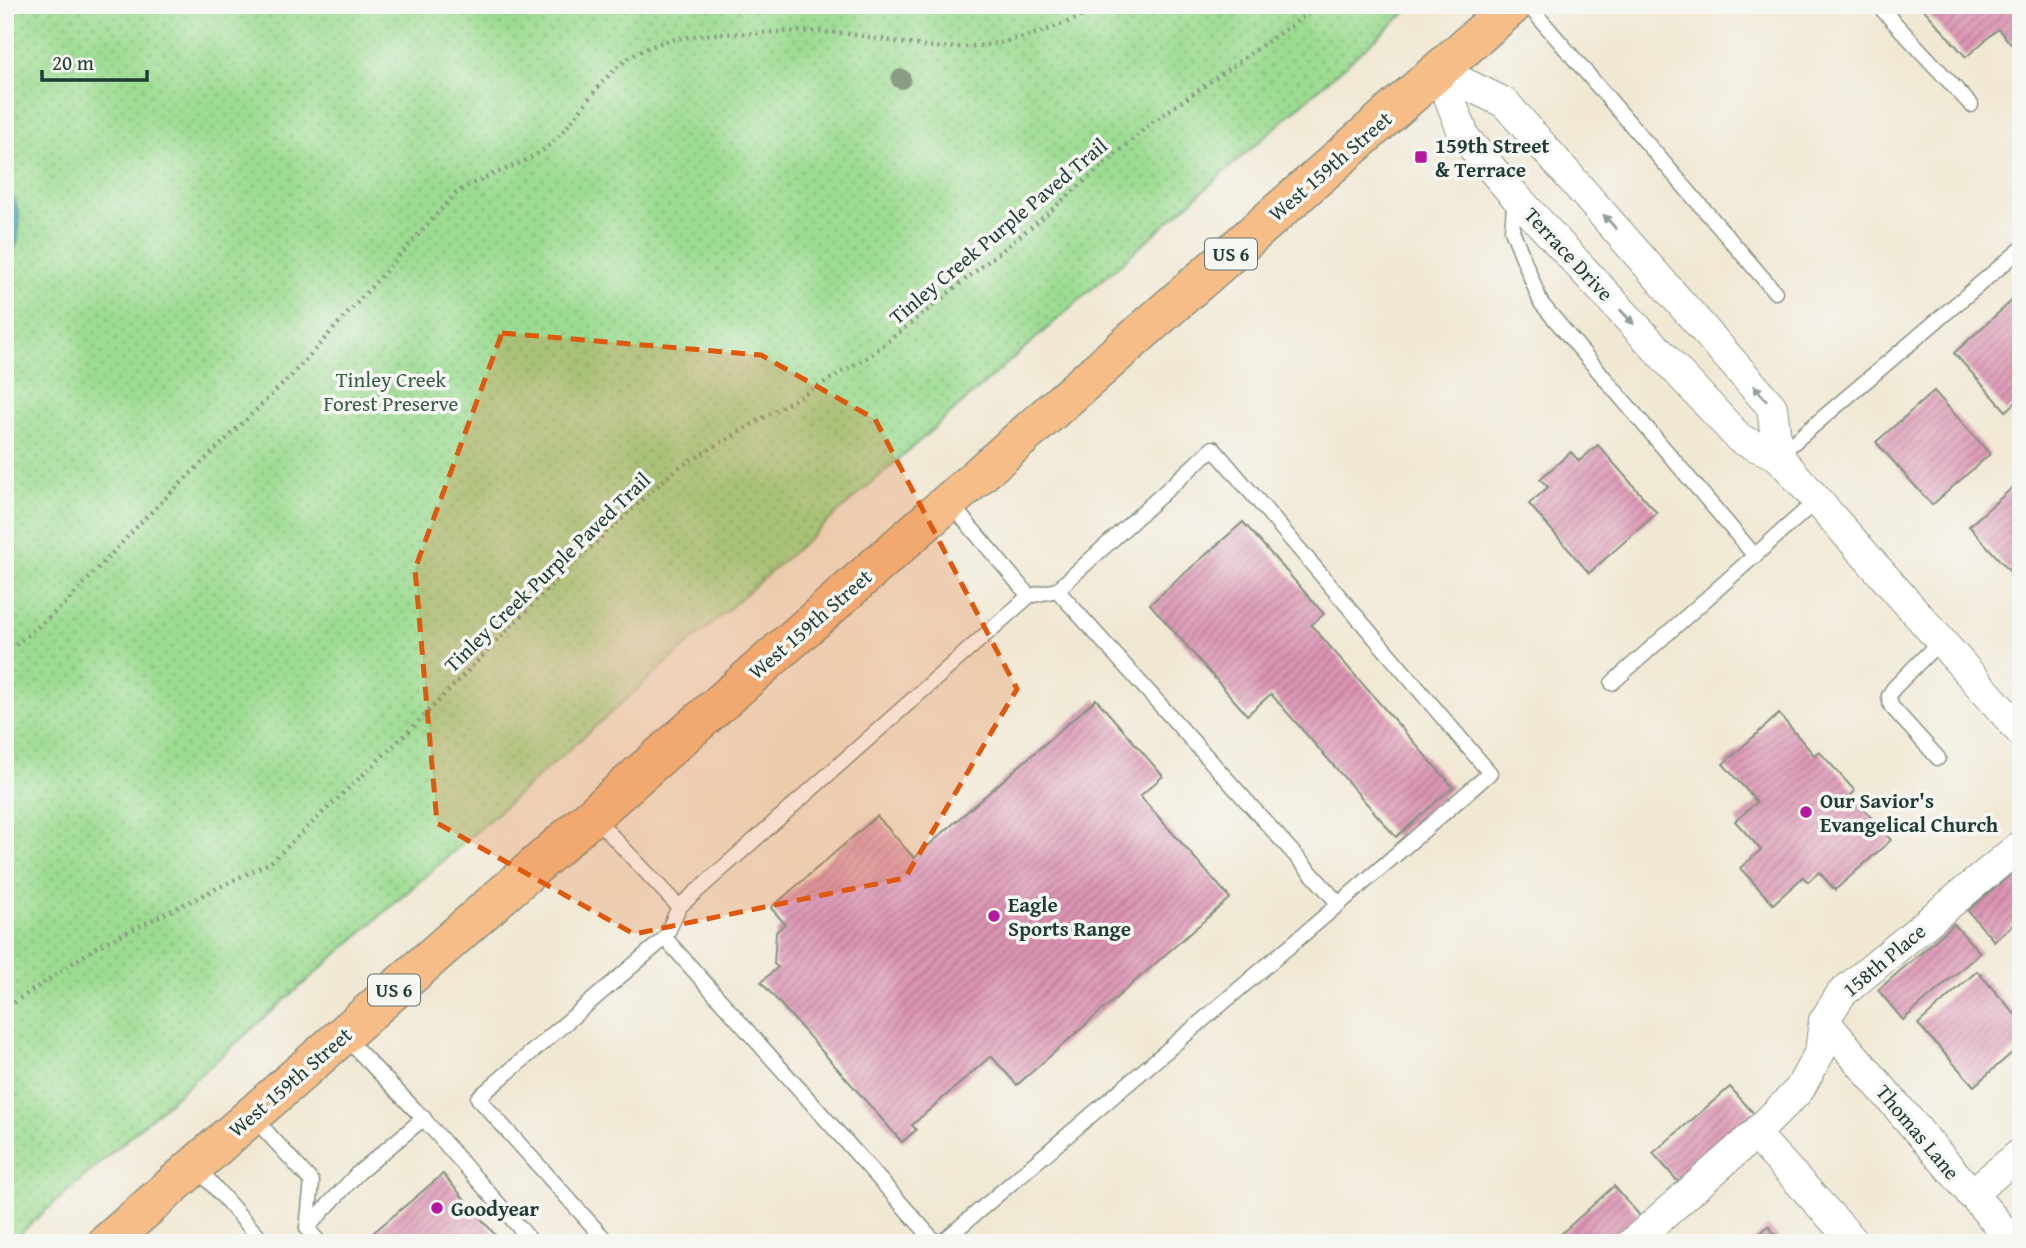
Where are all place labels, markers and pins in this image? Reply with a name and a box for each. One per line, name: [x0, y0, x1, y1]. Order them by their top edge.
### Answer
place label: 159th Street & Terrace: [1435, 130, 1550, 185]
marker: 159th Street & Terrace: [1413, 149, 1429, 165]
place label: Our Savior's Evangelical Church: [1820, 785, 1999, 840]
marker: Our Savior's Evangelical Church: [1798, 804, 1814, 820]
place label: Eagle Sports Range: [1008, 889, 1131, 944]
marker: Eagle Sports Range: [986, 908, 1002, 924]
place label: Goodyear: [451, 1193, 540, 1224]
marker: Goodyear: [429, 1200, 445, 1216]

